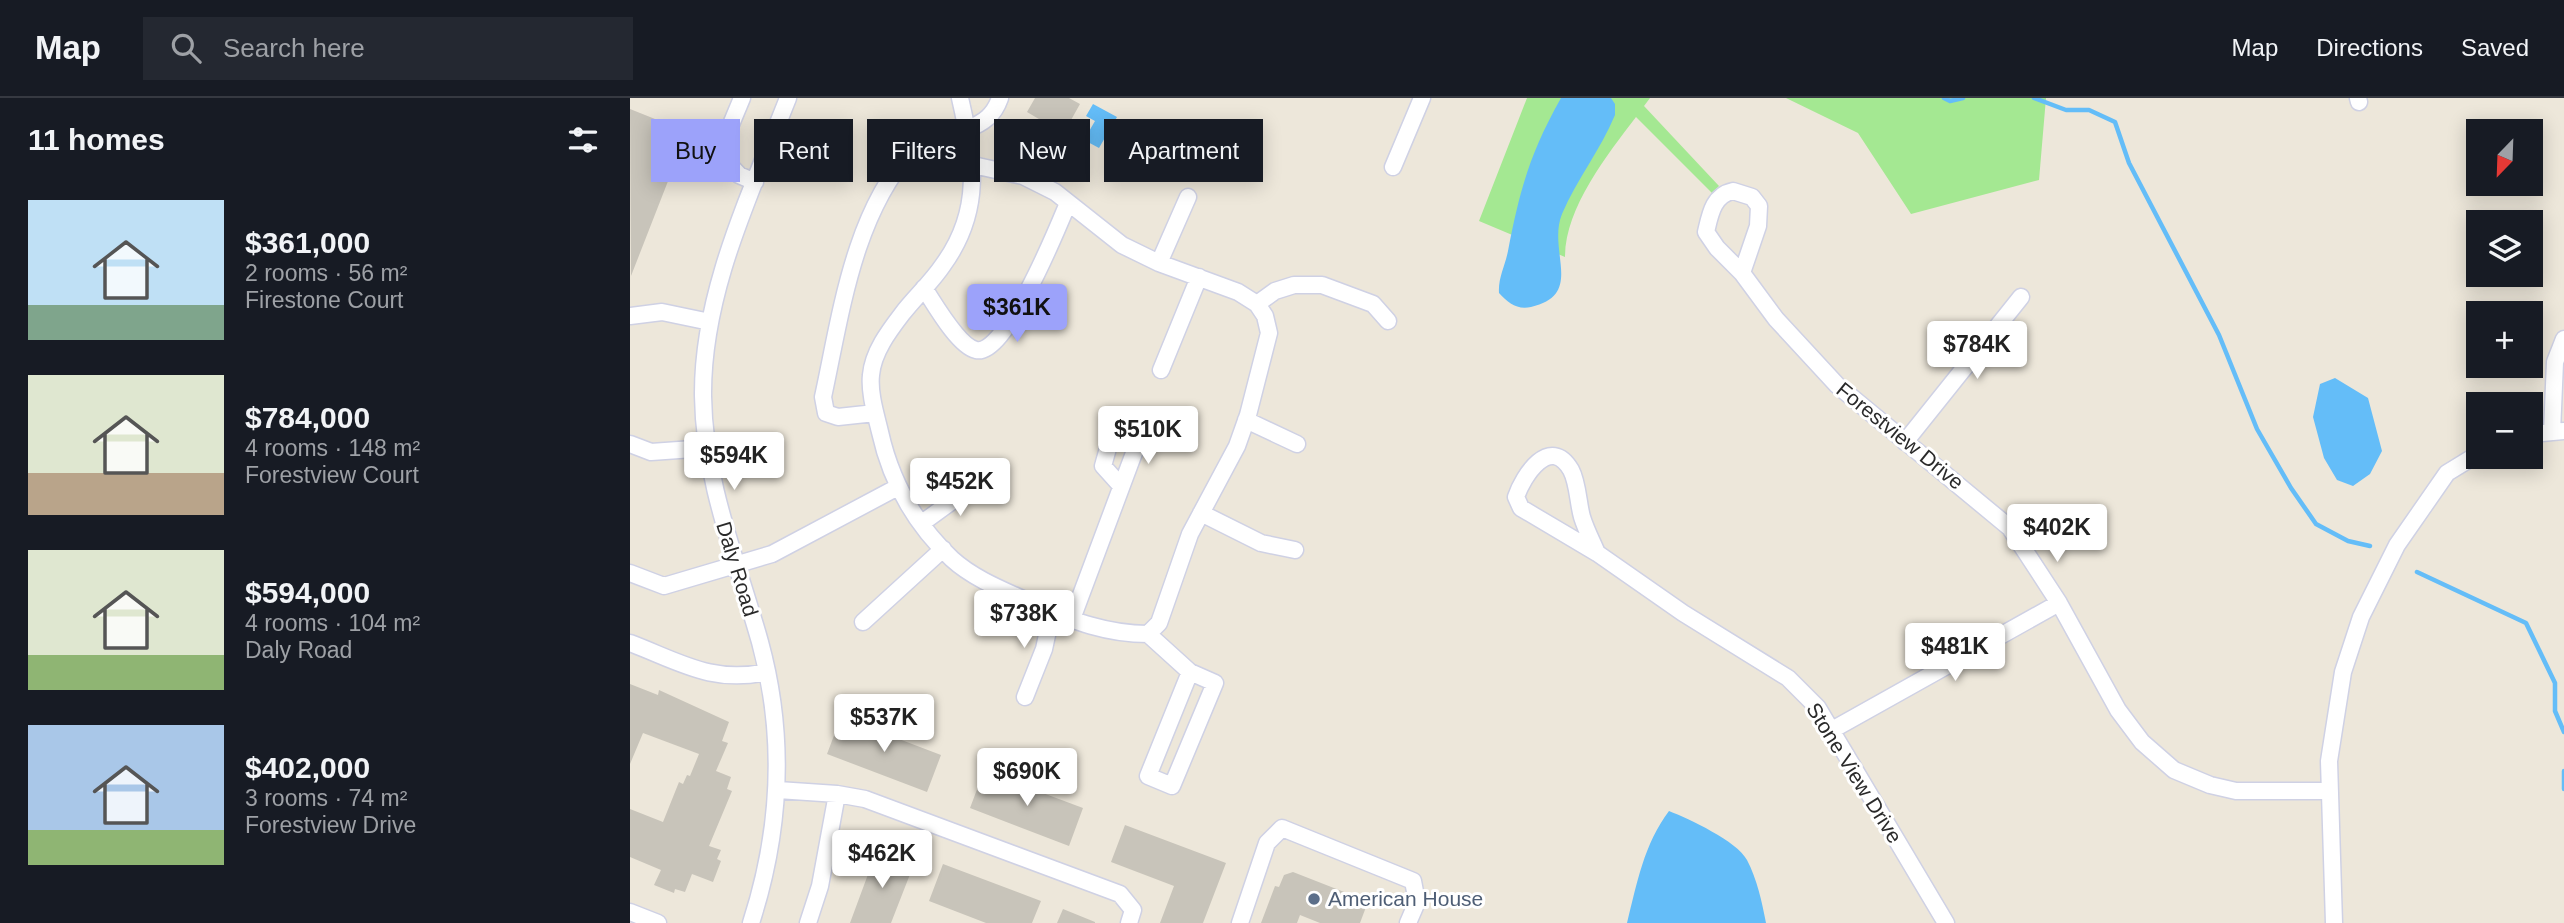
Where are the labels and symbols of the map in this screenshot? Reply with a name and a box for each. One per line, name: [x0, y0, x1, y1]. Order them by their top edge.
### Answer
north arrow: [2466, 119, 2543, 196]
pin: $361K: [968, 285, 1066, 344]
pin: $784K: [1928, 322, 2026, 381]
street label: Forestview Drive: [1832, 377, 1968, 494]
pin: $510K: [1099, 406, 1197, 466]
pin: $594K: [685, 432, 783, 492]
pin: $452K: [911, 458, 1009, 518]
pin: $402K: [2008, 504, 2106, 564]
street label: Daly Road: [712, 519, 763, 619]
pin: $738K: [975, 590, 1073, 650]
pin: $481K: [1906, 624, 2004, 683]
pin: $537K: [835, 694, 933, 754]
street label: Stone View Drive: [1802, 698, 1907, 847]
pin: $690K: [978, 748, 1076, 808]
pin: $462K: [833, 830, 931, 890]
place label: American House: [1328, 887, 1483, 910]
marker: American House: [1306, 891, 1322, 907]

